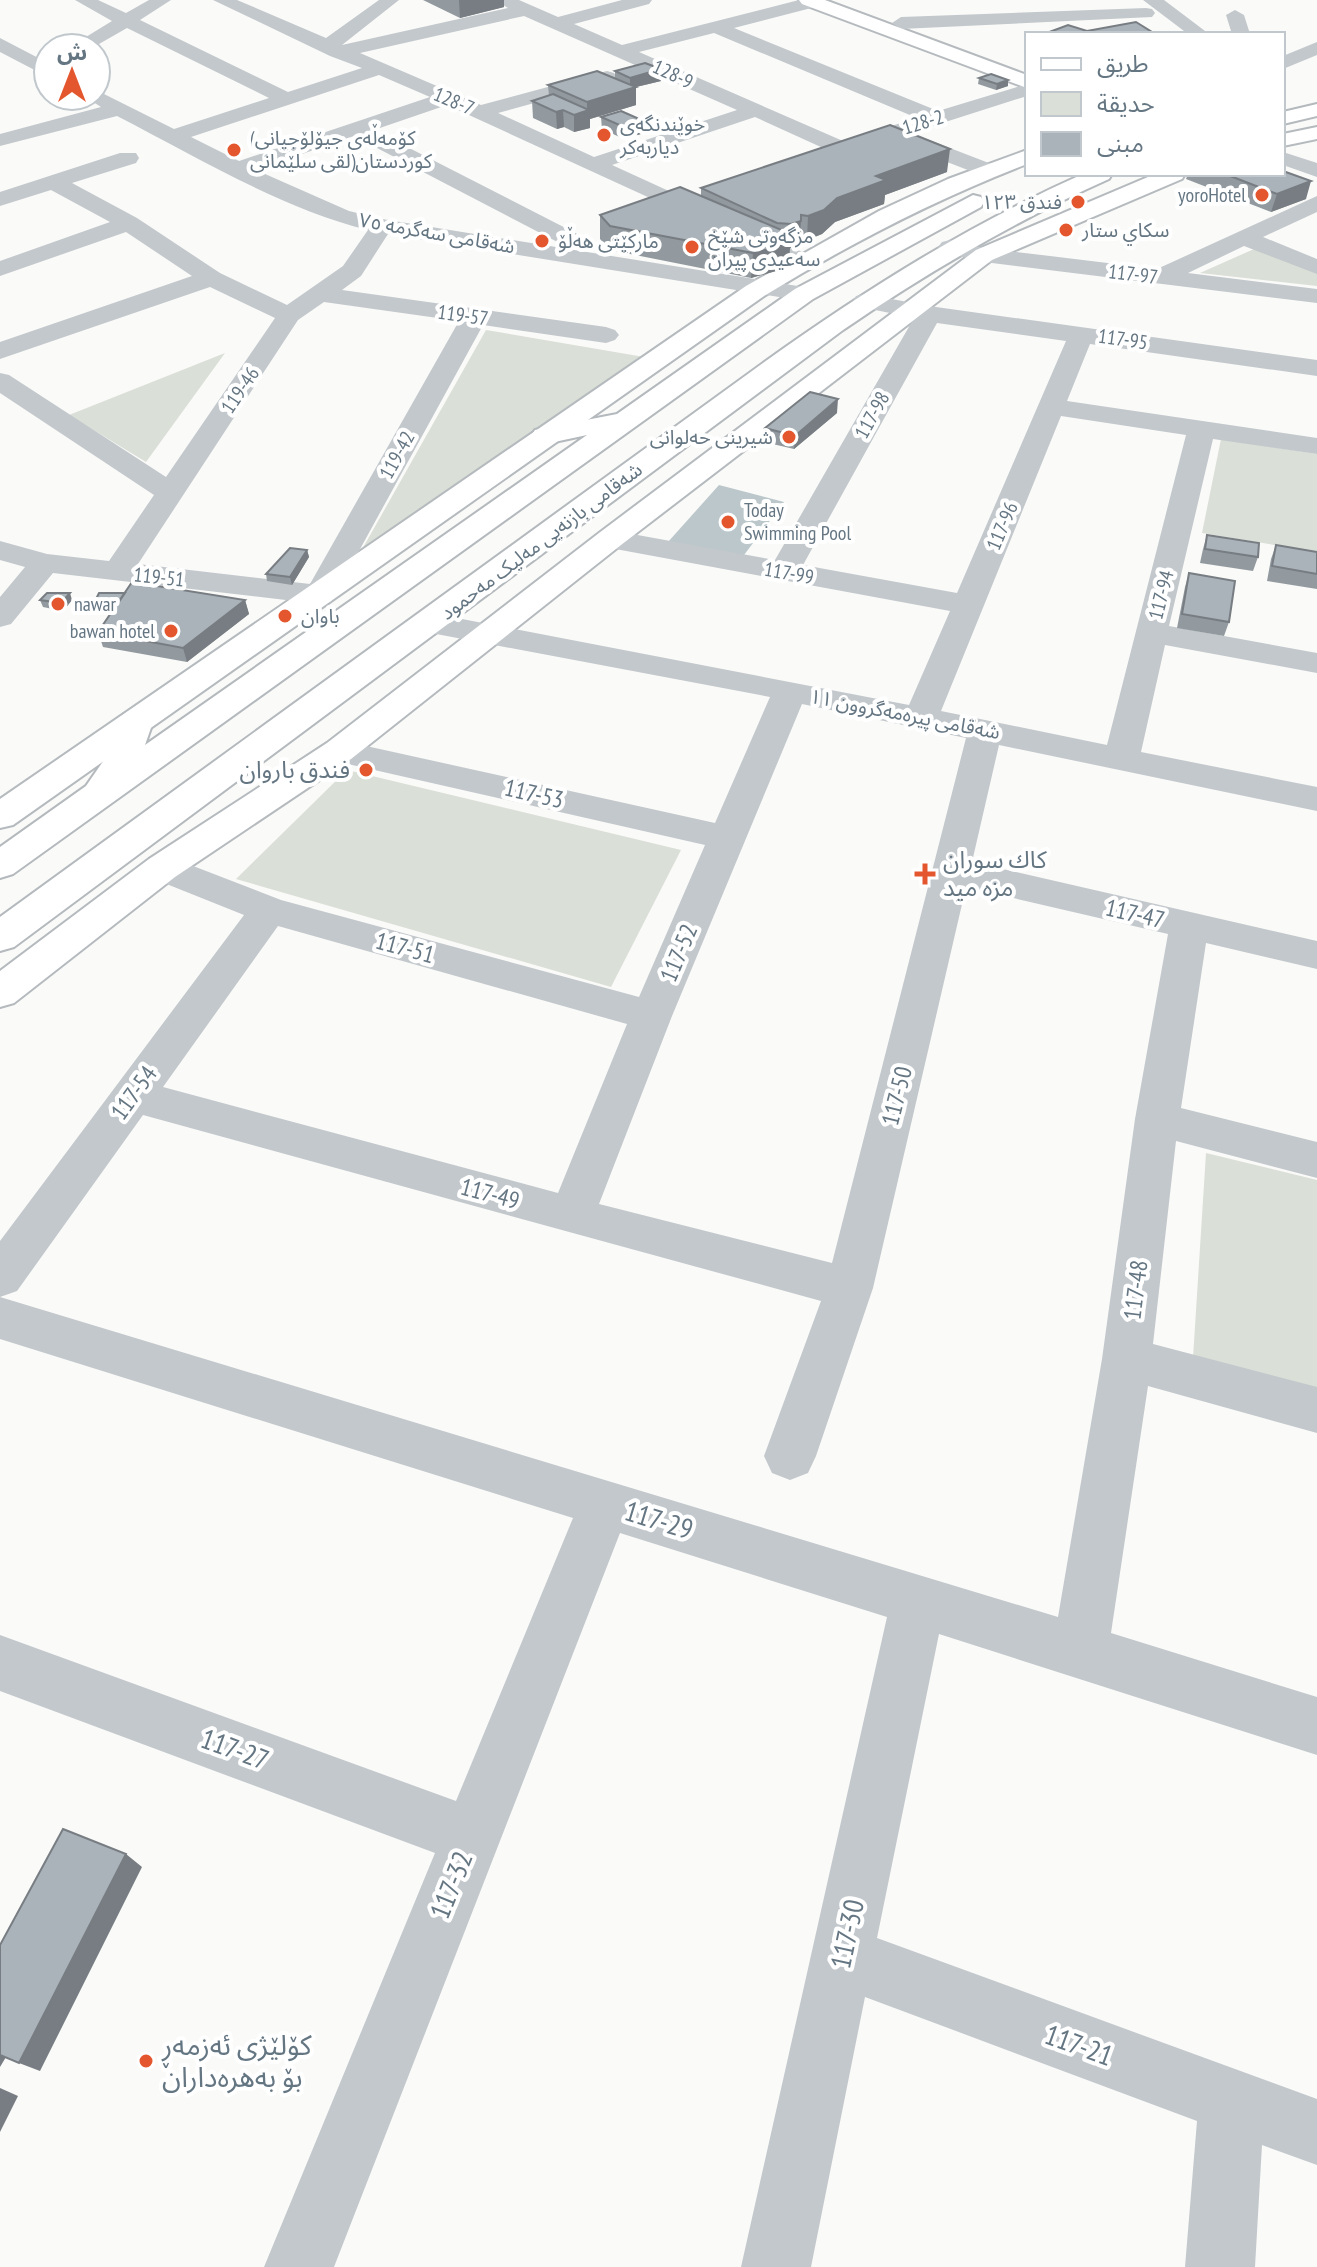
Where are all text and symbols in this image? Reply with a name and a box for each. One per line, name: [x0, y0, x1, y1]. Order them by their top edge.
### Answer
north arrow: [32, 32, 112, 112]
legend: [1025, 32, 1285, 176]
text: ش: [57, 38, 87, 66]
text: طريق: [1097, 48, 1149, 79]
street label: 128-9: [649, 53, 697, 95]
street label: 128-7: [430, 81, 478, 121]
text: حديقة: [1097, 88, 1155, 119]
street label: 128-2: [899, 103, 947, 141]
place label: خوێندنگەی دیاربەکر: [619, 111, 705, 160]
place label: (کۆمەڵەی جیۆلۆجیانی کوردستان(لقی سلێمانی: [250, 123, 433, 174]
marker: خوێندنگەی دیاربەکر: [595, 126, 613, 144]
text: مبنى: [1097, 128, 1144, 159]
marker: (کۆمەڵەی جیۆلۆجیانی کوردستان(لقی سلێمانی: [225, 141, 243, 159]
place label: yoroHotel: [1178, 182, 1246, 208]
marker: yoroHotel: [1253, 186, 1271, 204]
place label: فندق ١٢٣: [982, 189, 1062, 215]
marker: فندق ١٢٣: [1069, 193, 1087, 211]
street label: شەقامی سەگرمە ٧٥: [357, 207, 517, 259]
place label: سكاي ستار: [1081, 217, 1169, 246]
marker: سكاي ستار: [1057, 221, 1075, 239]
place label: مزگەوتی شێخ سەعیدی پیران: [708, 223, 820, 272]
place label: مارکێتی هەڵۆ: [558, 226, 659, 254]
marker: مارکێتی هەڵۆ: [533, 232, 551, 250]
marker: مزگەوتی شێخ سەعیدی پیران: [683, 238, 701, 256]
street label: 117-97: [1107, 258, 1159, 290]
street label: 119-57: [436, 299, 490, 331]
street label: 117-95: [1097, 323, 1149, 355]
street label: 119-46: [215, 362, 265, 418]
street label: 117-98: [849, 387, 895, 443]
place label: شیرینی ‌حەلوانی: [650, 424, 773, 450]
street label: 119-42: [373, 426, 421, 484]
marker: شیرینی ‌حەلوانی: [780, 428, 798, 446]
street label: شەقامی بازنەیی مەلیک مەحمود: [435, 456, 647, 626]
place label: Today Swimming Pool: [744, 497, 851, 546]
street label: 117-96: [980, 498, 1024, 554]
marker: Today Swimming Pool: [719, 513, 737, 531]
street label: 117-99: [762, 556, 816, 590]
street label: 119-51: [132, 561, 186, 593]
street label: 117-94: [1142, 568, 1180, 622]
place label: nawar: [74, 591, 117, 617]
marker: nawar: [49, 595, 67, 613]
place label: باوان: [301, 603, 340, 629]
marker: باوان: [276, 607, 294, 625]
place label: bawan hotel: [70, 618, 155, 644]
marker: bawan hotel: [162, 622, 180, 640]
street label: شەقامی پیرەمەگروون ١١: [808, 683, 1002, 745]
place label: فندق باروان: [239, 754, 350, 785]
marker: فندق باروان: [357, 761, 375, 779]
street label: 117-53: [502, 772, 567, 815]
place label: كاك سوران مزه ميد: [943, 844, 1048, 903]
marker: كاك سوران مزه ميد: [914, 863, 936, 885]
street label: 117-47: [1103, 892, 1168, 935]
street label: 117-52: [653, 919, 704, 986]
street label: 117-51: [372, 925, 438, 970]
street label: 117-54: [103, 1059, 164, 1126]
street label: 117-50: [874, 1063, 919, 1129]
street label: 117-49: [457, 1171, 523, 1216]
street label: 117-48: [1116, 1258, 1155, 1321]
street label: 117-29: [620, 1492, 698, 1547]
street label: 117-27: [196, 1719, 274, 1778]
street label: 117-32: [420, 1846, 481, 1924]
street label: 117-30: [821, 1896, 872, 1972]
street label: 117-21: [1040, 2015, 1118, 2074]
place label: کۆلێژی ئەزمەڕ بۆ بەهرەداران: [161, 2026, 312, 2095]
marker: کۆلێژی ئەزمەڕ بۆ بەهرەداران: [137, 2052, 155, 2070]

